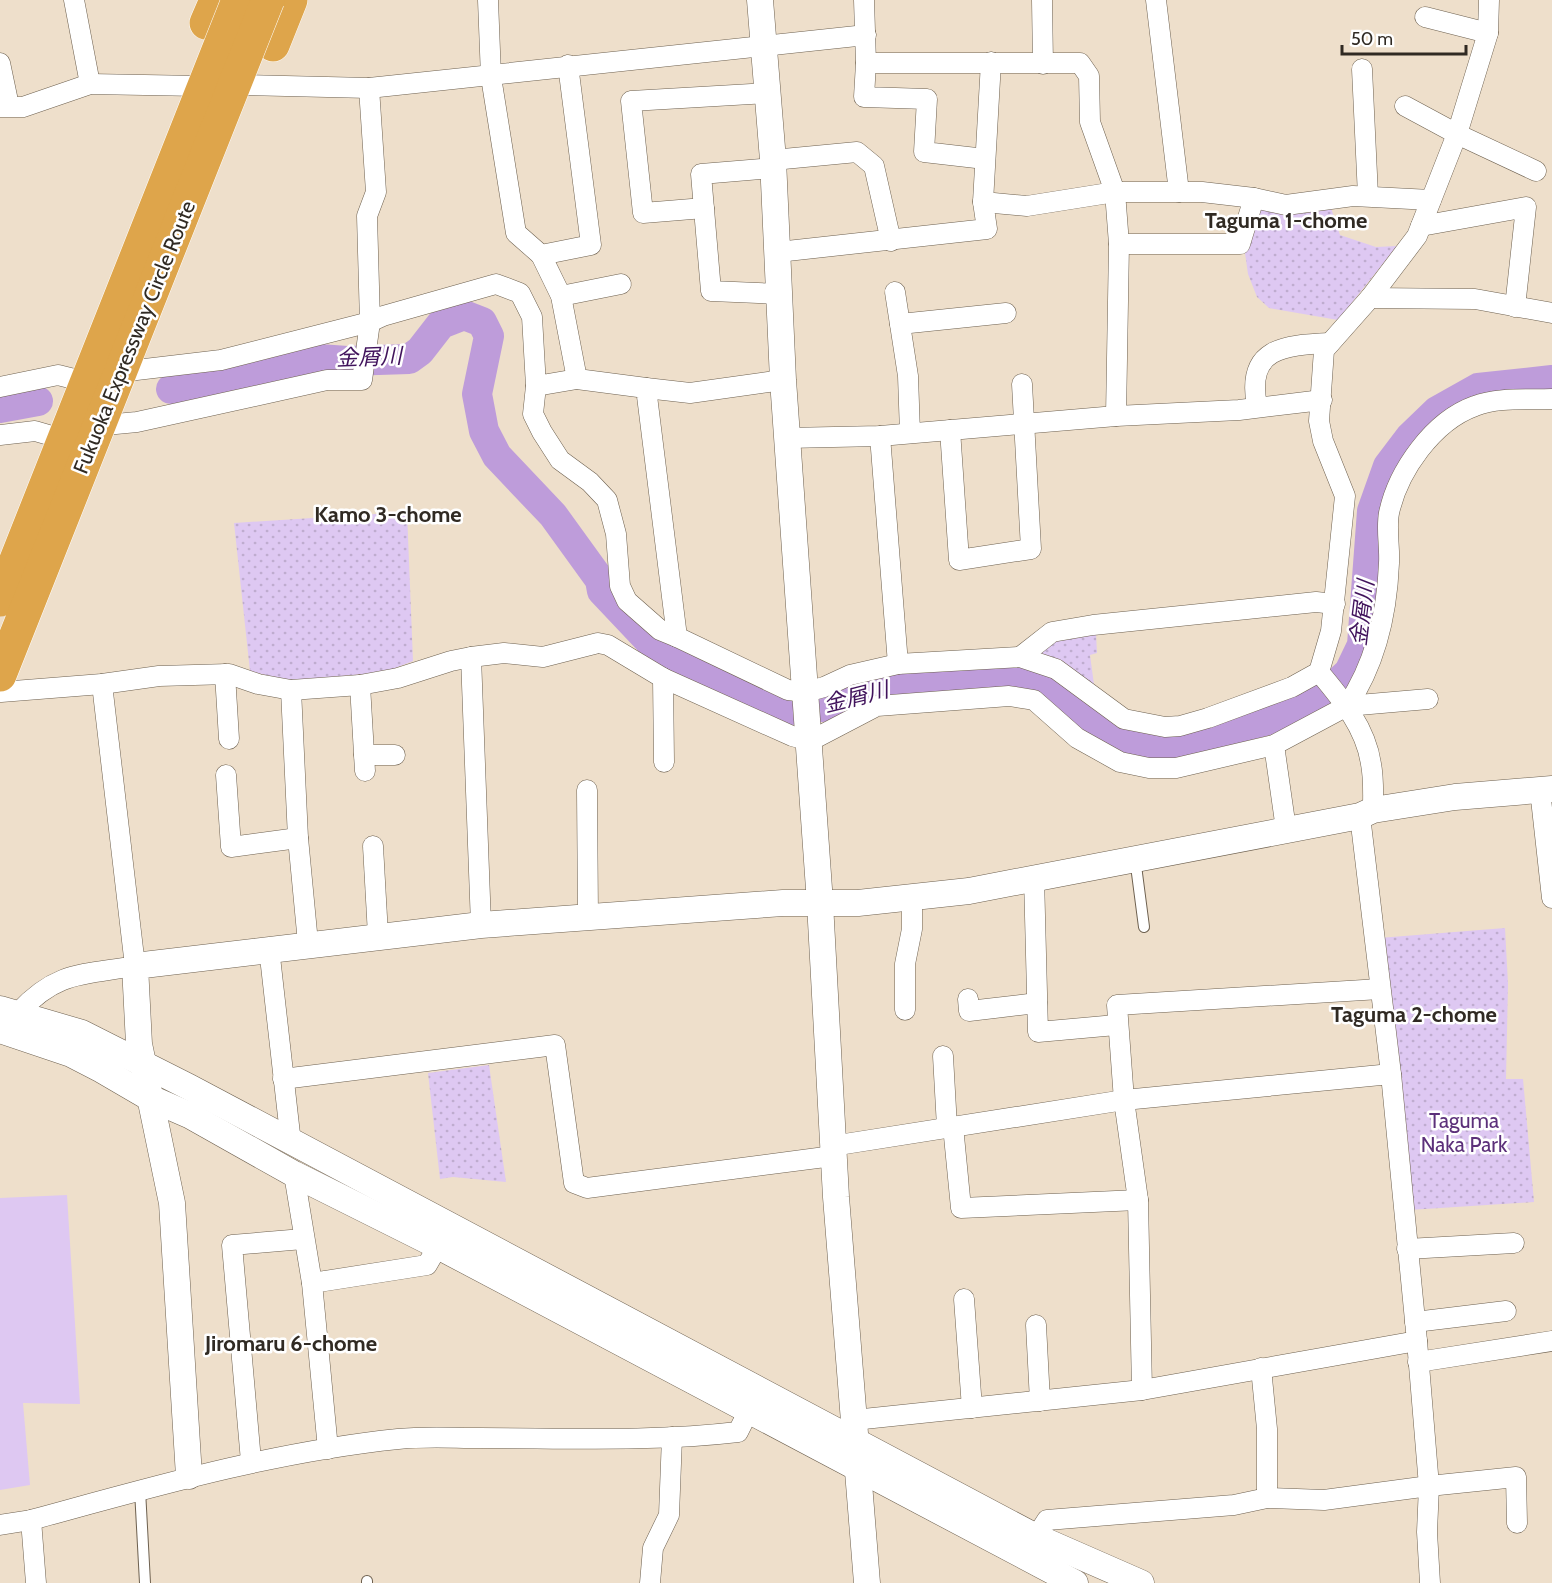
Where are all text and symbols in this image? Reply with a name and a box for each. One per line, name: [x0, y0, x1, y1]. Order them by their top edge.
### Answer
scale bar: [1342, 18, 1466, 56]
text: 50 m: [1351, 28, 1393, 50]
street label: Fukuoka Expressway Circle Route: [68, 197, 200, 477]
district label: Taguma 1-chome: [1205, 207, 1367, 234]
water label: 金屑川: [336, 342, 404, 372]
district label: Kamo 3-chome: [314, 501, 462, 528]
water label: 金屑川: [1345, 577, 1380, 647]
water label: 金屑川: [821, 675, 893, 718]
district label: Taguma 2-chome: [1331, 1001, 1497, 1028]
park label: Taguma Naka Park: [1421, 1108, 1508, 1157]
district label: Jiromaru 6-chome: [204, 1330, 377, 1357]

